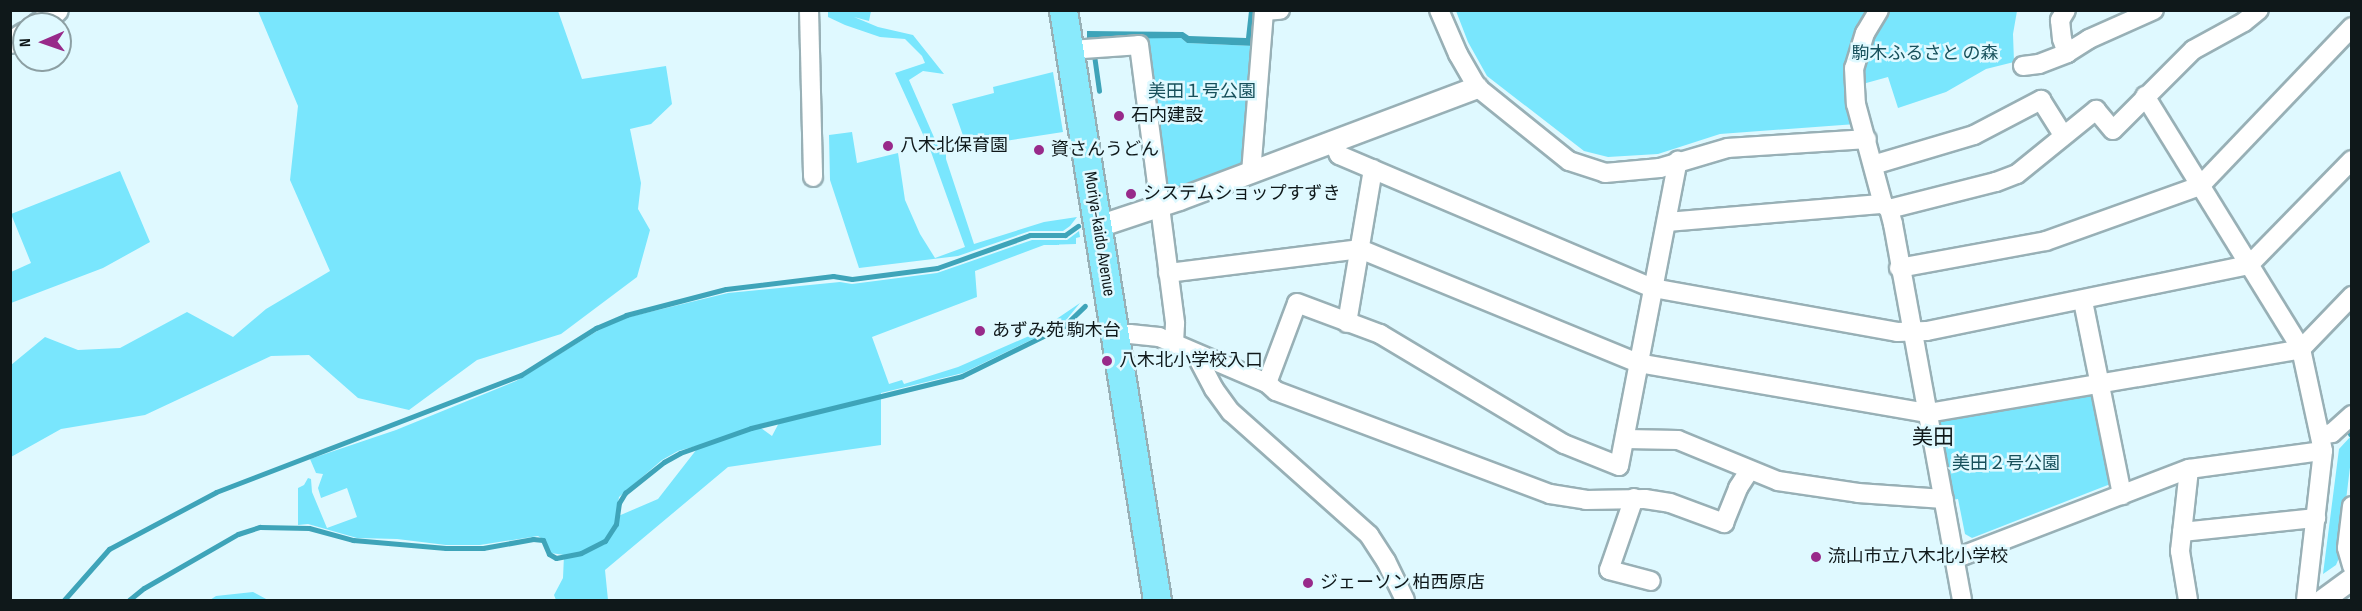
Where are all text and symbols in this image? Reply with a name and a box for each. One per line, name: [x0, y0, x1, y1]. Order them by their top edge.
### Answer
north arrow: [12, 12, 72, 72]
text: N: [16, 38, 35, 47]
park label: 駒木ふるさと の森: [1852, 43, 1998, 65]
park label: 美田１号公園: [1148, 81, 1256, 103]
place label: 石内建設: [1131, 105, 1203, 127]
marker: 石内建設: [1112, 109, 1126, 123]
place label: 八木北保育園: [900, 135, 1008, 157]
marker: 八木北保育園: [881, 139, 895, 153]
place label: 資さんうどん: [1051, 139, 1159, 161]
marker: 資さんうどん: [1032, 143, 1046, 157]
street label: Moriya-kaido Avenue: [1078, 170, 1120, 298]
place label: システムショップすずき: [1143, 183, 1341, 205]
marker: システムショップすずき: [1124, 187, 1138, 201]
place label: あずみ苑 駒木台: [992, 320, 1121, 342]
marker: あずみ苑 駒木台: [973, 324, 987, 338]
place label: 八木北小学校入口: [1119, 350, 1263, 372]
marker: 八木北小学校入口: [1100, 354, 1114, 368]
district label: 美田: [1912, 425, 1954, 451]
park label: 美田２号公園: [1952, 453, 2060, 475]
place label: 流山市立八木北小学校: [1828, 546, 2008, 568]
marker: 流山市立八木北小学校: [1809, 550, 1823, 564]
place label: ジェーソン 柏西原店: [1320, 572, 1485, 594]
marker: ジェーソン 柏西原店: [1301, 576, 1315, 590]

